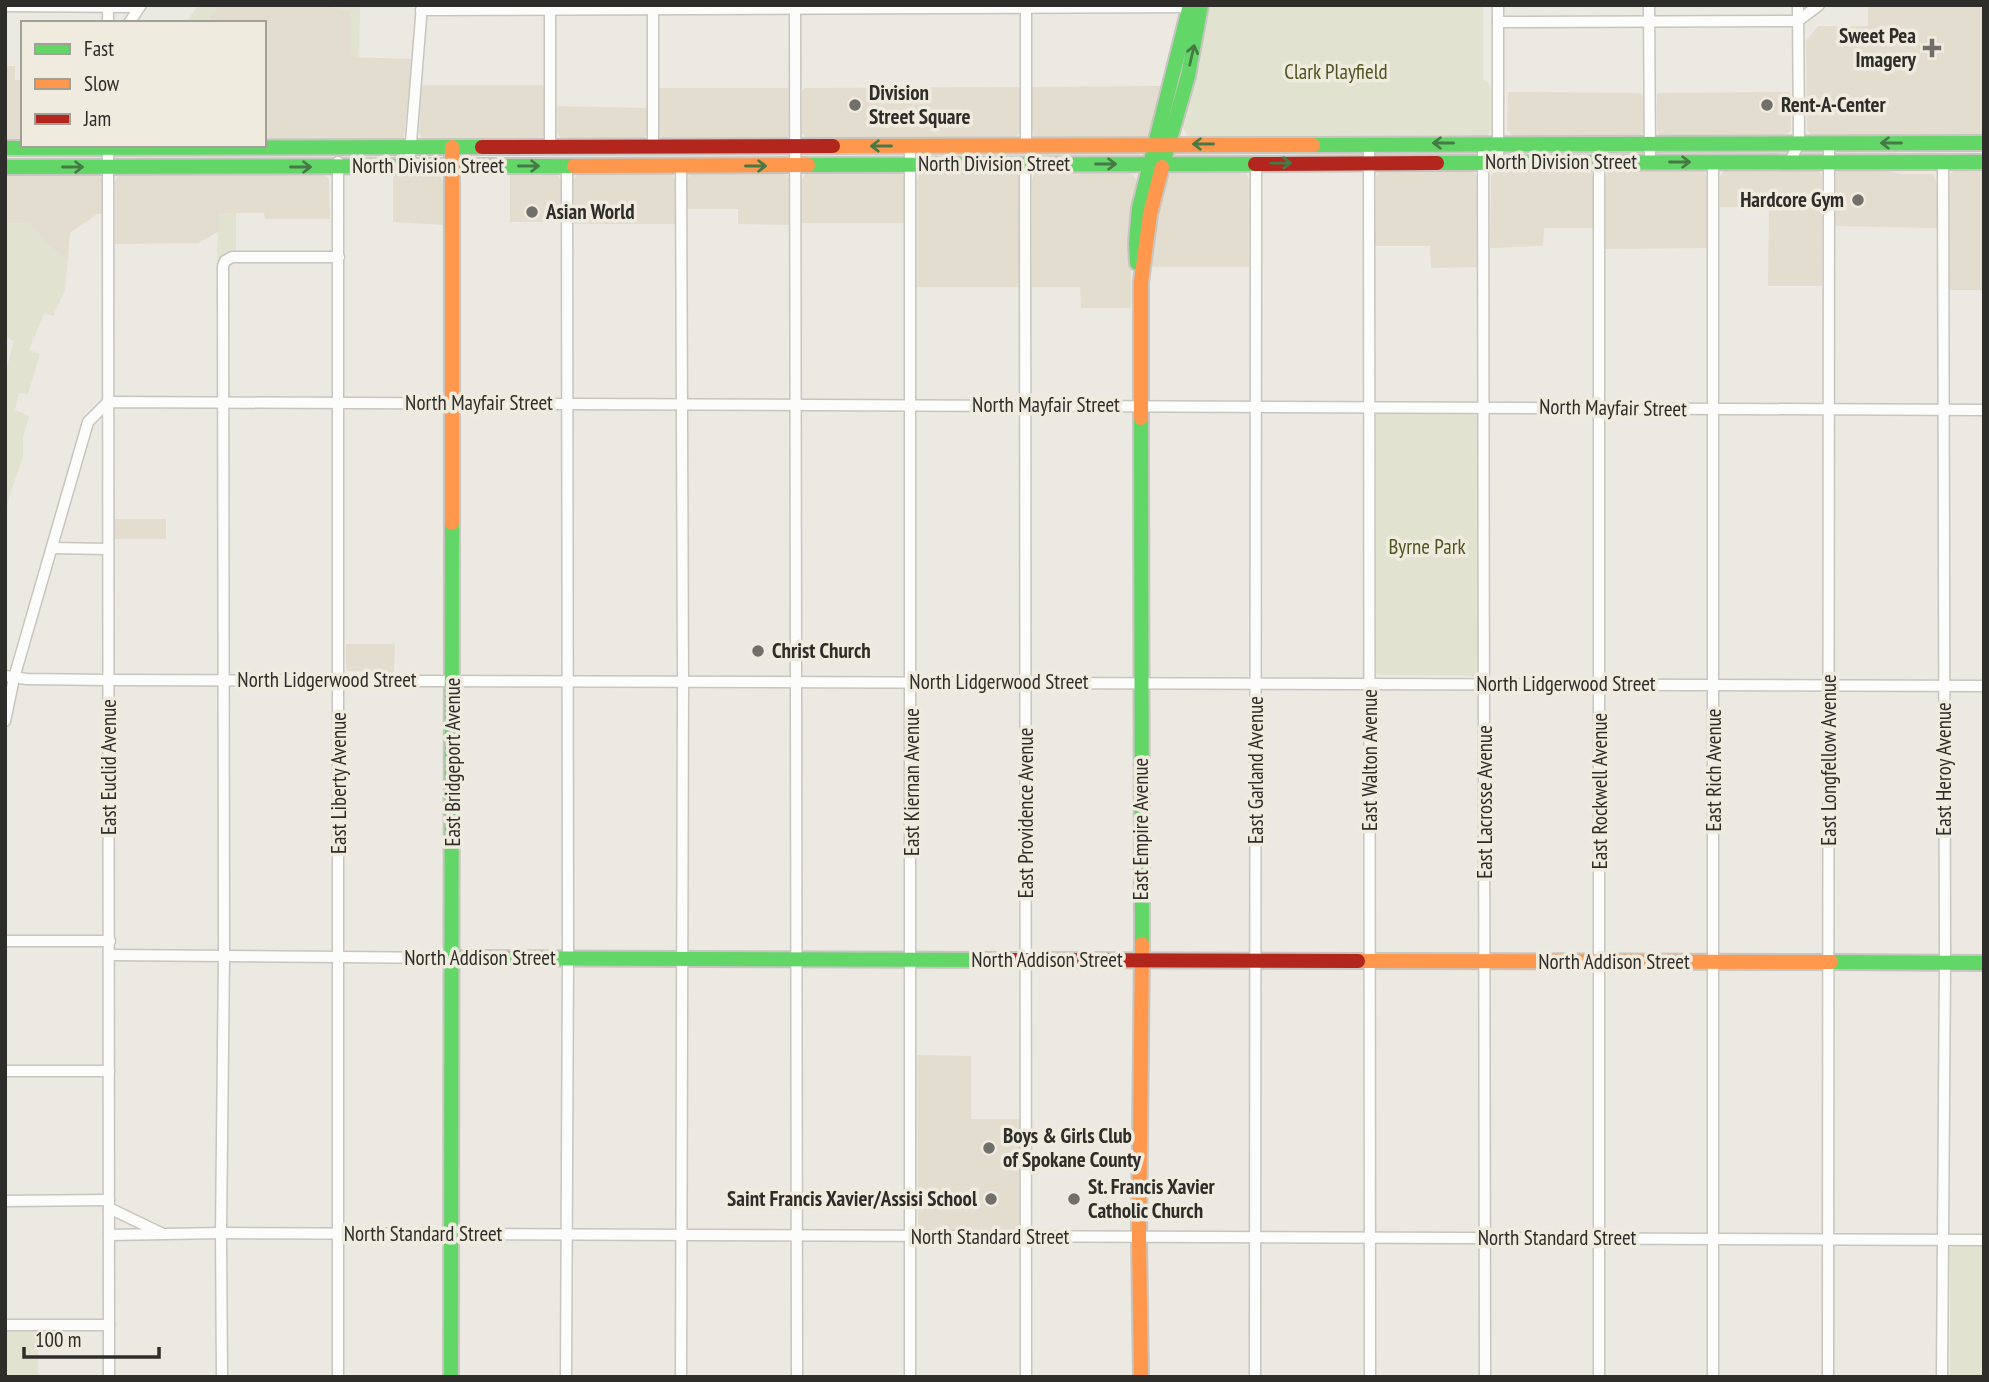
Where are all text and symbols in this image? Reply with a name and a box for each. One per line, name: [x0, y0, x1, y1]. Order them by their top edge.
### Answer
legend: [21, 21, 266, 147]
place label: Sweet Pea Imagery: [1839, 22, 1917, 73]
text: Fast: [84, 35, 114, 62]
marker: Sweet Pea Imagery: [1922, 38, 1942, 58]
one-way arrow: [1186, 44, 1200, 67]
park label: Clark Playfield: [1284, 58, 1388, 85]
text: Slow: [84, 70, 120, 97]
place label: Division Street Square: [869, 79, 971, 130]
place label: Rent-A-Center: [1781, 91, 1886, 118]
marker: Division Street Square: [847, 97, 863, 113]
marker: Rent-A-Center: [1759, 97, 1775, 113]
text: Jam: [83, 105, 111, 132]
one-way arrow: [1432, 136, 1455, 150]
one-way arrow: [1880, 136, 1903, 150]
one-way arrow: [1192, 137, 1215, 151]
one-way arrow: [869, 139, 892, 153]
street label: North Division Street: [1485, 148, 1637, 175]
street label: North Division Street: [918, 150, 1070, 177]
street label: North Division Street: [352, 152, 504, 179]
one-way arrow: [1668, 155, 1691, 169]
one-way arrow: [1095, 157, 1118, 171]
one-way arrow: [1269, 157, 1292, 170]
one-way arrow: [517, 159, 540, 173]
one-way arrow: [745, 159, 768, 173]
one-way arrow: [62, 160, 85, 174]
one-way arrow: [289, 160, 312, 174]
place label: Hardcore Gym: [1740, 186, 1844, 213]
marker: Hardcore Gym: [1850, 192, 1866, 208]
place label: Asian World: [545, 198, 635, 225]
marker: Asian World: [524, 204, 540, 220]
street label: North Mayfair Street: [405, 389, 553, 416]
street label: North Mayfair Street: [972, 391, 1120, 418]
street label: North Mayfair Street: [1539, 393, 1687, 422]
park label: Byrne Park: [1388, 533, 1466, 560]
place label: Christ Church: [772, 637, 871, 664]
marker: Christ Church: [750, 643, 766, 659]
street label: North Lidgerwood Street: [237, 666, 417, 693]
street label: North Lidgerwood Street: [909, 668, 1089, 695]
street label: North Lidgerwood Street: [1476, 670, 1656, 697]
street label: East Longfellow Avenue: [1815, 674, 1842, 846]
street label: East Bridgeport Avenue: [439, 677, 466, 847]
street label: East Walton Avenue: [1356, 689, 1383, 831]
street label: East Garland Avenue: [1242, 696, 1269, 844]
street label: East Euclid Avenue: [95, 699, 122, 835]
street label: East Heroy Avenue: [1930, 702, 1957, 836]
street label: East Kiernan Avenue: [898, 708, 925, 856]
street label: East Rich Avenue: [1700, 708, 1727, 832]
street label: East Liberty Avenue: [325, 712, 352, 854]
street label: East Rockwell Avenue: [1586, 713, 1613, 869]
street label: East Lacrosse Avenue: [1471, 725, 1498, 879]
street label: East Providence Avenue: [1012, 728, 1039, 898]
street label: East Empire Avenue: [1127, 758, 1154, 900]
street label: North Addison Street: [404, 944, 556, 971]
street label: North Addison Street: [971, 946, 1123, 973]
street label: North Addison Street: [1538, 948, 1690, 975]
place label: Boys & Girls Club of Spokane County: [1003, 1122, 1142, 1173]
marker: Boys & Girls Club of Spokane County: [981, 1140, 997, 1156]
place label: St. Francis Xavier Catholic Church: [1088, 1173, 1216, 1224]
place label: Saint Francis Xavier/Assisi School: [727, 1185, 978, 1212]
marker: Saint Francis Xavier/Assisi School: [983, 1191, 999, 1207]
marker: St. Francis Xavier Catholic Church: [1066, 1191, 1082, 1207]
street label: North Standard Street: [344, 1220, 503, 1247]
street label: North Standard Street: [911, 1223, 1070, 1250]
street label: North Standard Street: [1478, 1224, 1637, 1251]
scale bar: [24, 1316, 159, 1360]
text: 100 m: [35, 1326, 81, 1353]

